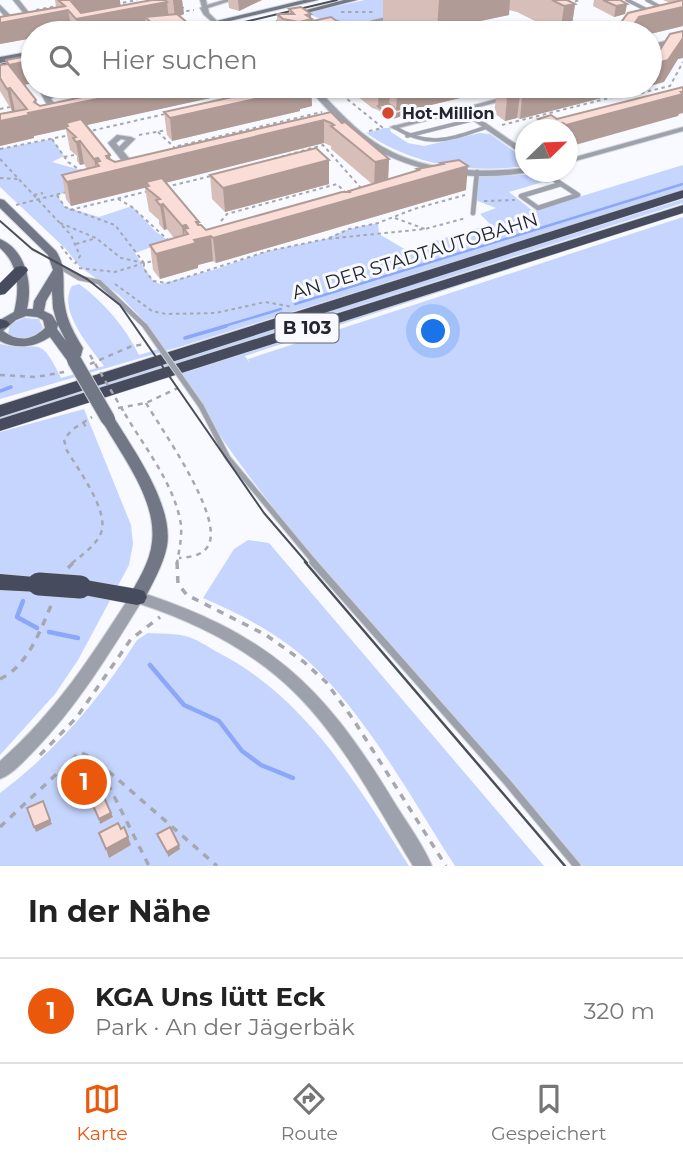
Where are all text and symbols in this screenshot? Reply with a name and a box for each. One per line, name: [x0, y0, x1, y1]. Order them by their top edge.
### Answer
search box: [21, 21, 662, 98]
icon: search: [45, 41, 83, 79]
text: Hier suchen: [101, 44, 258, 76]
place label: Hot-Million: [402, 104, 494, 123]
marker: Hot-Million: [380, 105, 396, 121]
north arrow: [515, 119, 578, 182]
street label: AN DER STADTAUTOBAHN: [289, 208, 541, 304]
road number: B 103: [276, 314, 338, 342]
your location: [416, 314, 450, 348]
pin: 1: [61, 756, 107, 808]
text: In der Nähe: [28, 893, 211, 930]
text: KGA Uns lütt Eck: [95, 981, 325, 1013]
text: 1: [46, 997, 56, 1025]
text: 320 m: [583, 997, 655, 1025]
text: Park · An der Jägerbäk: [95, 1013, 355, 1041]
tab: Karte: [77, 1080, 128, 1145]
tab: Route: [281, 1080, 338, 1145]
tab: Gespeichert: [491, 1080, 606, 1145]

